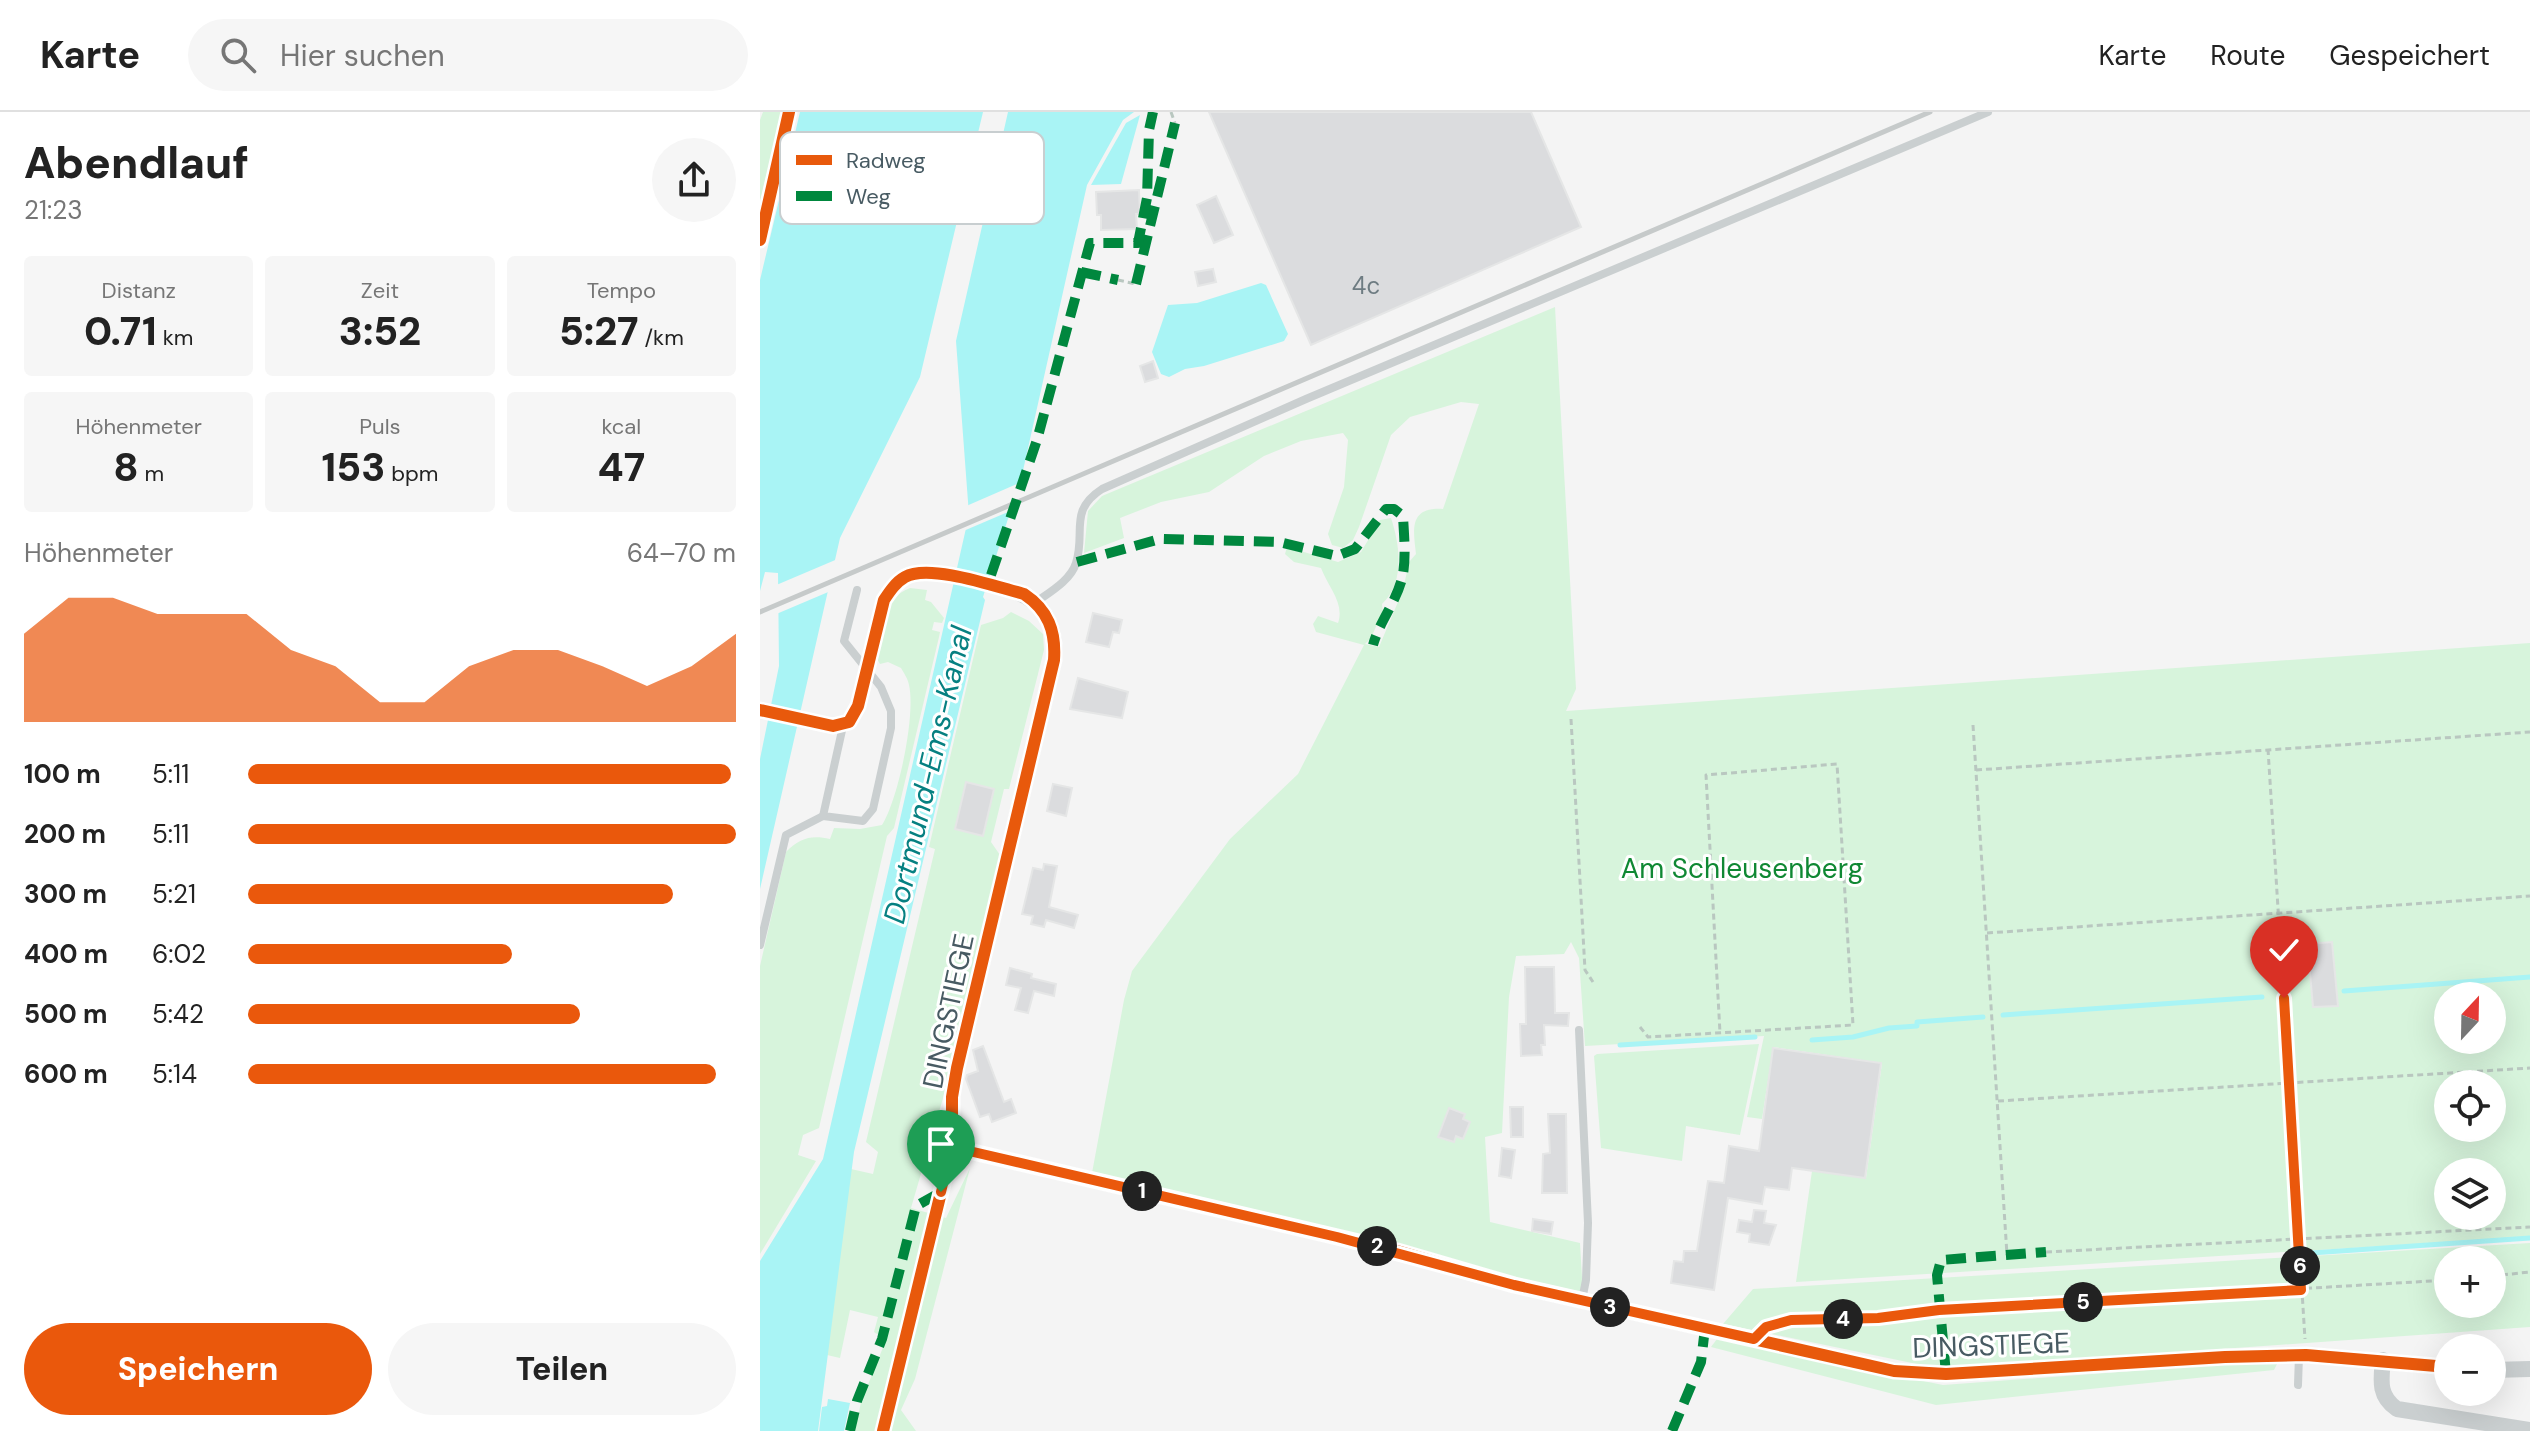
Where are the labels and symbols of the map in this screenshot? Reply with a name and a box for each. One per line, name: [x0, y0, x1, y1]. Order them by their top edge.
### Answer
legend: [780, 132, 1044, 224]
text: Radweg: [846, 146, 926, 175]
text: Weg: [846, 182, 891, 211]
house number: 4c: [1352, 270, 1380, 301]
water label: Dortmund-Ems-Kanal: [874, 621, 981, 927]
park label: Am Schleusenberg: [1621, 850, 1863, 887]
pin: [2250, 916, 2318, 998]
street label: DINGSTIEGE: [914, 930, 983, 1092]
north arrow: [2434, 982, 2506, 1054]
pin: [907, 1110, 975, 1192]
pin: 1: [1122, 1171, 1162, 1211]
pin: 2: [1357, 1226, 1397, 1266]
pin: 6: [2280, 1246, 2320, 1286]
pin: 5: [2063, 1282, 2103, 1322]
pin: 3: [1590, 1287, 1630, 1327]
pin: 4: [1823, 1299, 1863, 1339]
street label: DINGSTIEGE: [1912, 1324, 2070, 1367]

